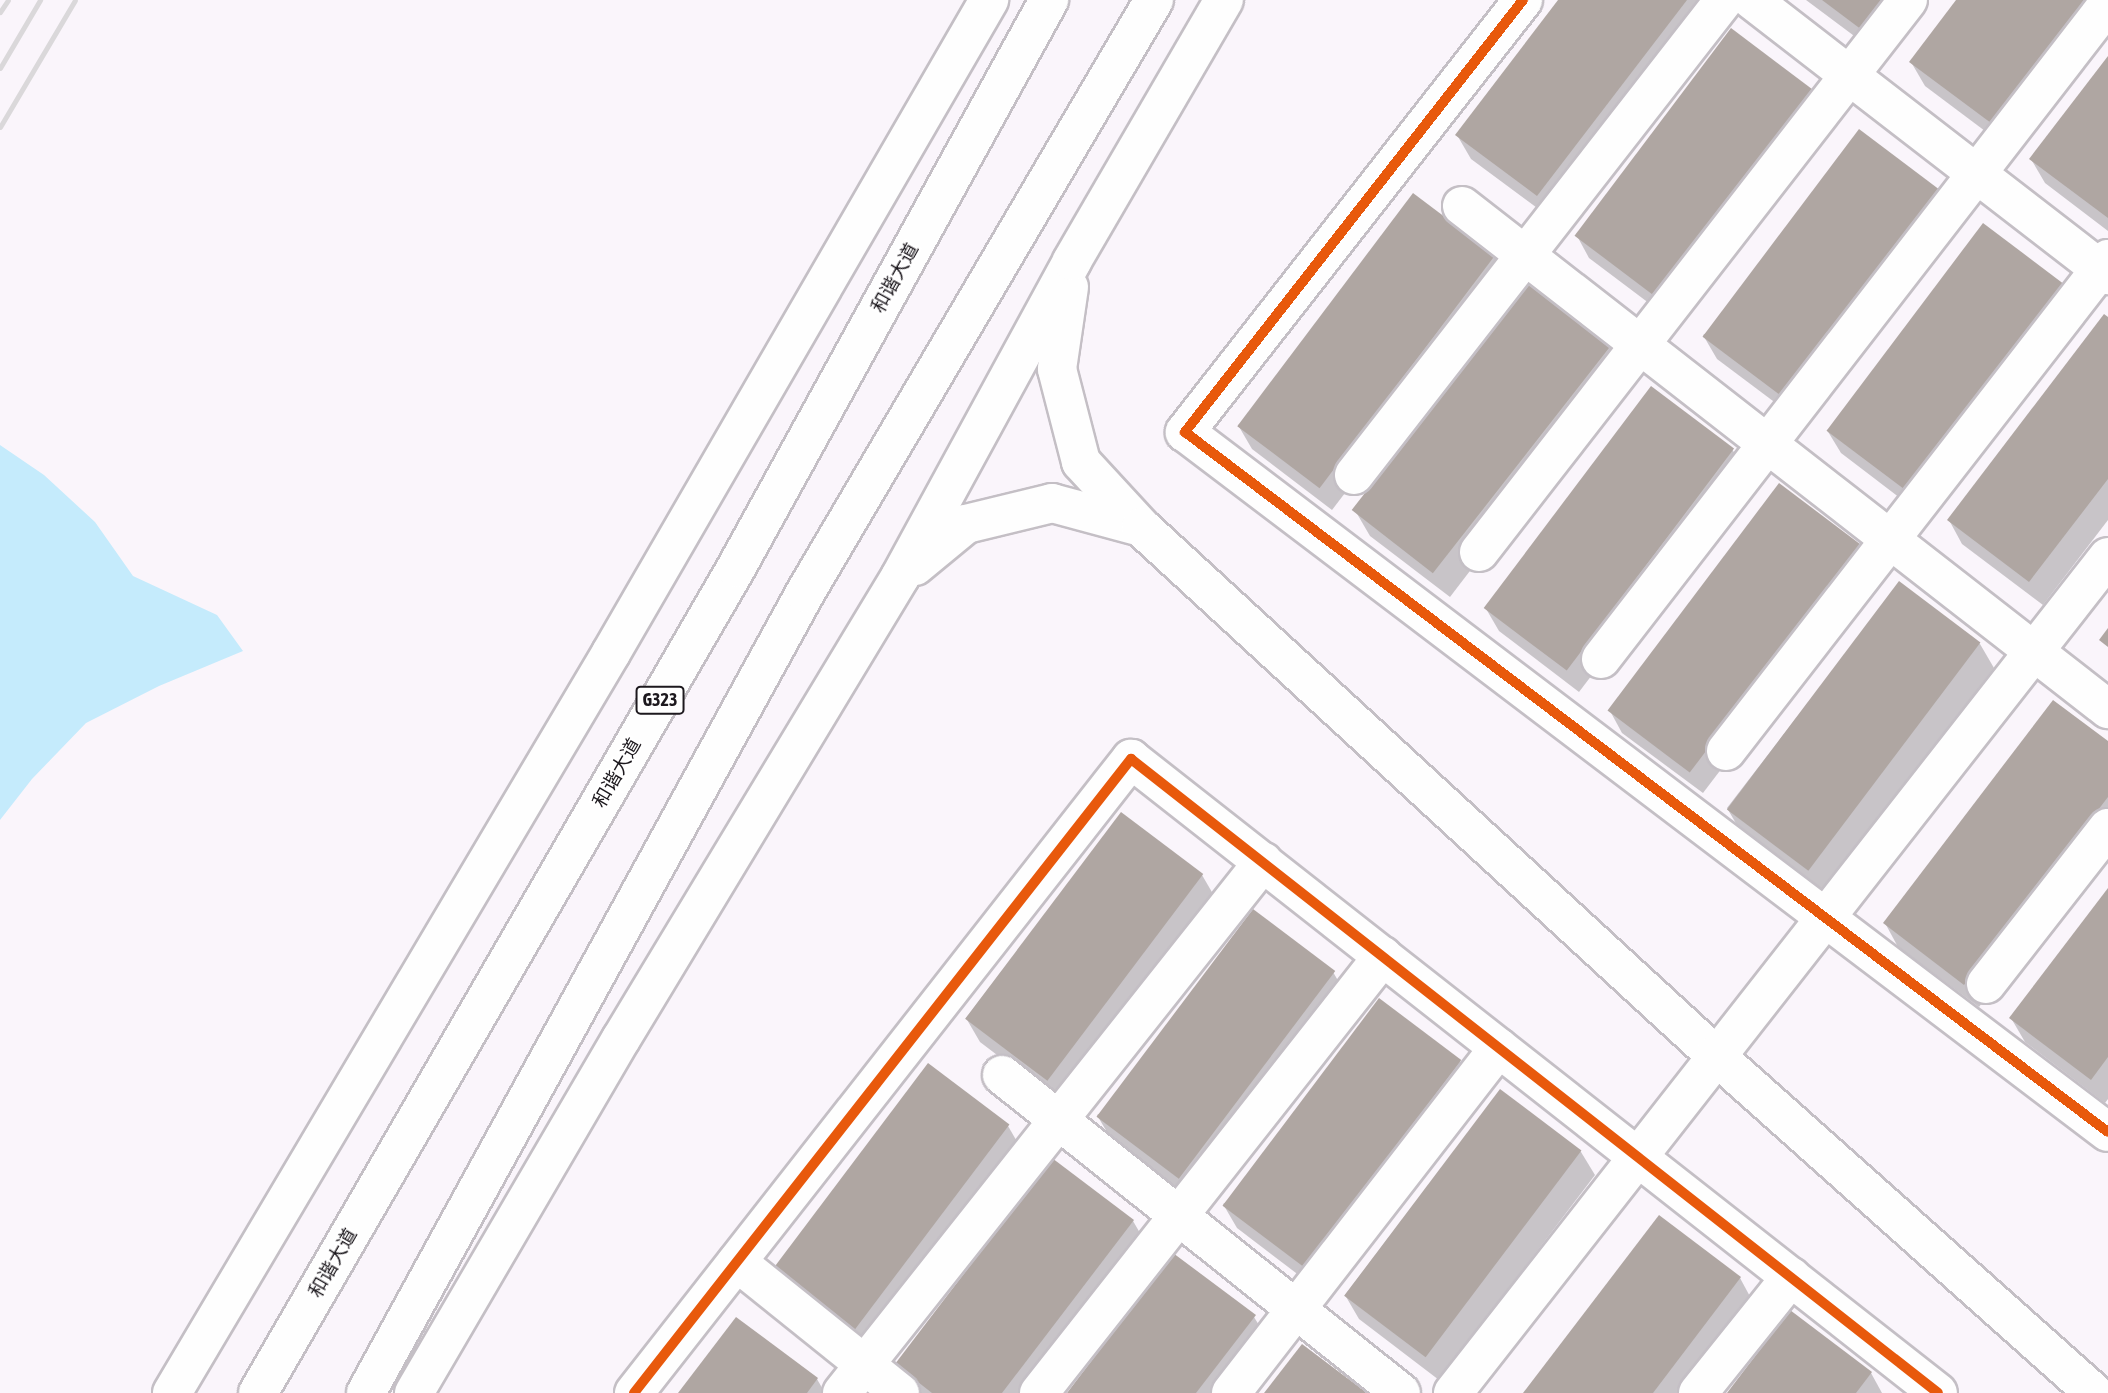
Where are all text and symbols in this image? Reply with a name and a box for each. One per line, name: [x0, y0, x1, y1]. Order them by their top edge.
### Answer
street label: 和谐大道: [867, 239, 923, 317]
road number: G323: [636, 686, 684, 714]
street label: 和谐大道: [588, 734, 646, 812]
street label: 和谐大道: [304, 1224, 362, 1302]

